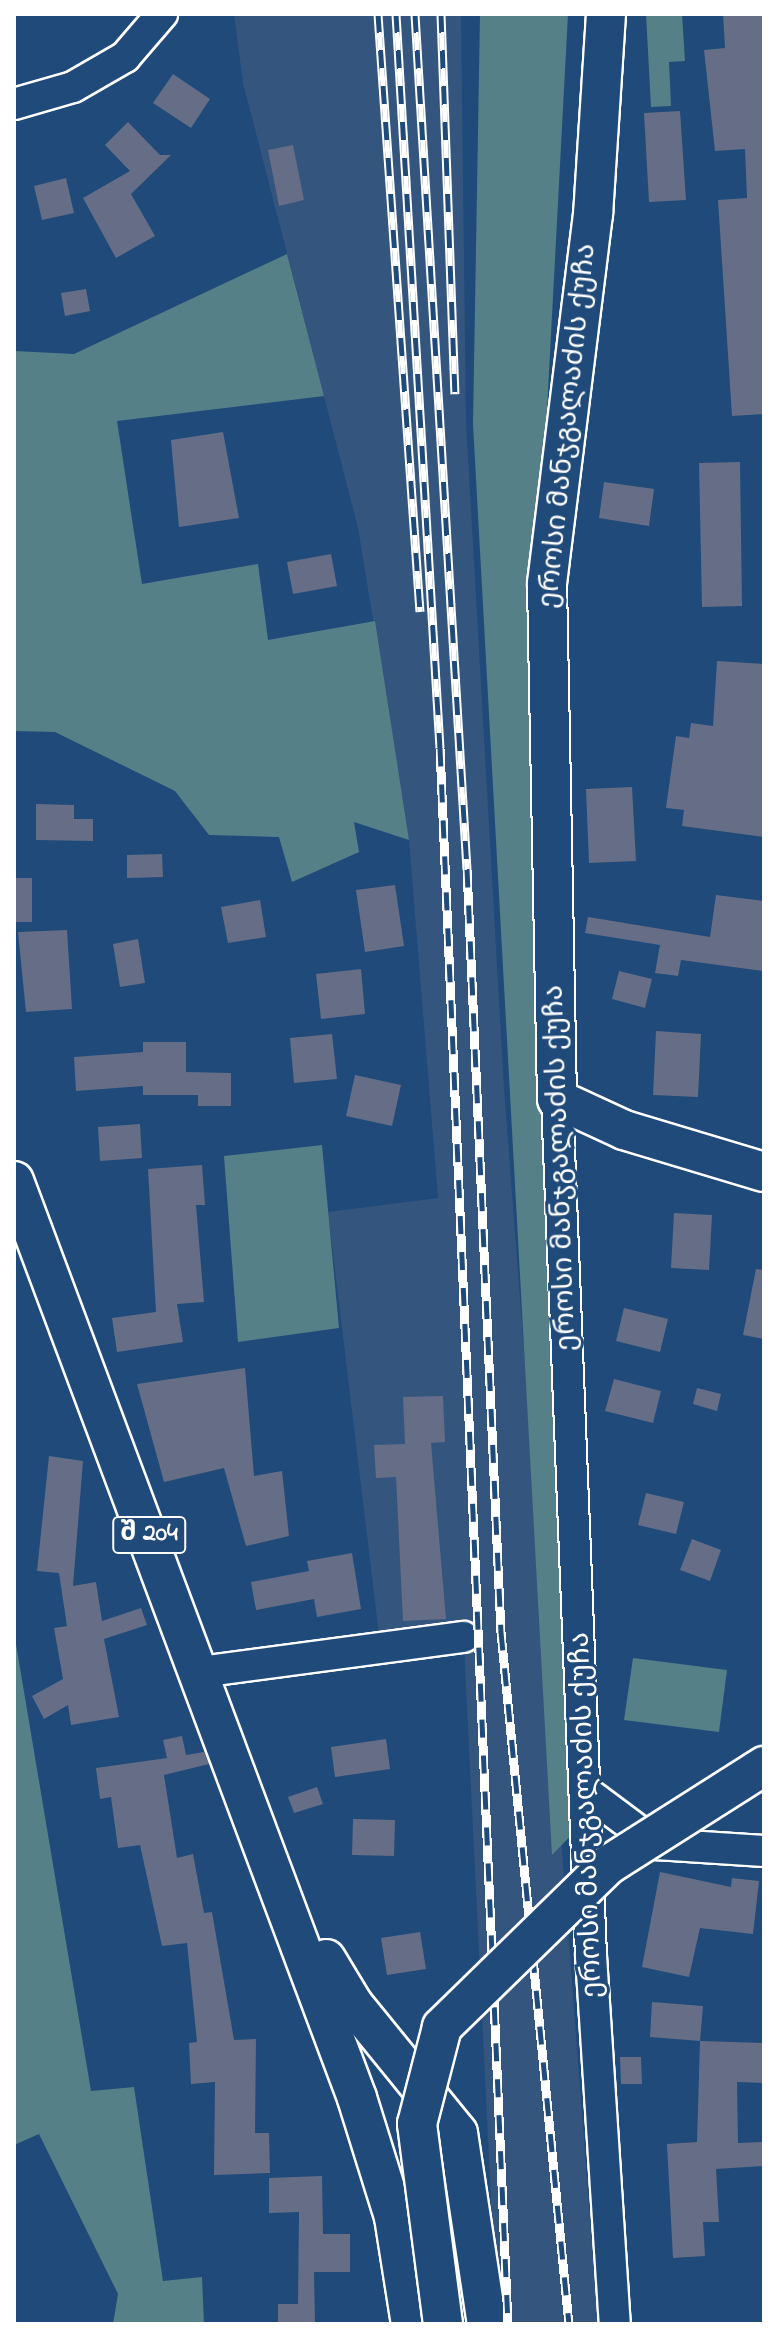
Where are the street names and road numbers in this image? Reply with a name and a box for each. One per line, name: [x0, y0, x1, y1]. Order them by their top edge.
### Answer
street label: ეროსი მანჯგალაძის ქუჩა: [533, 242, 605, 610]
street label: ეროსი მანჯგალაძის ქუჩა: [539, 984, 585, 1352]
road number: შ 204: [111, 1513, 187, 1557]
street label: ეროსი მანჯგალაძის ქუჩა: [565, 1631, 611, 1999]

